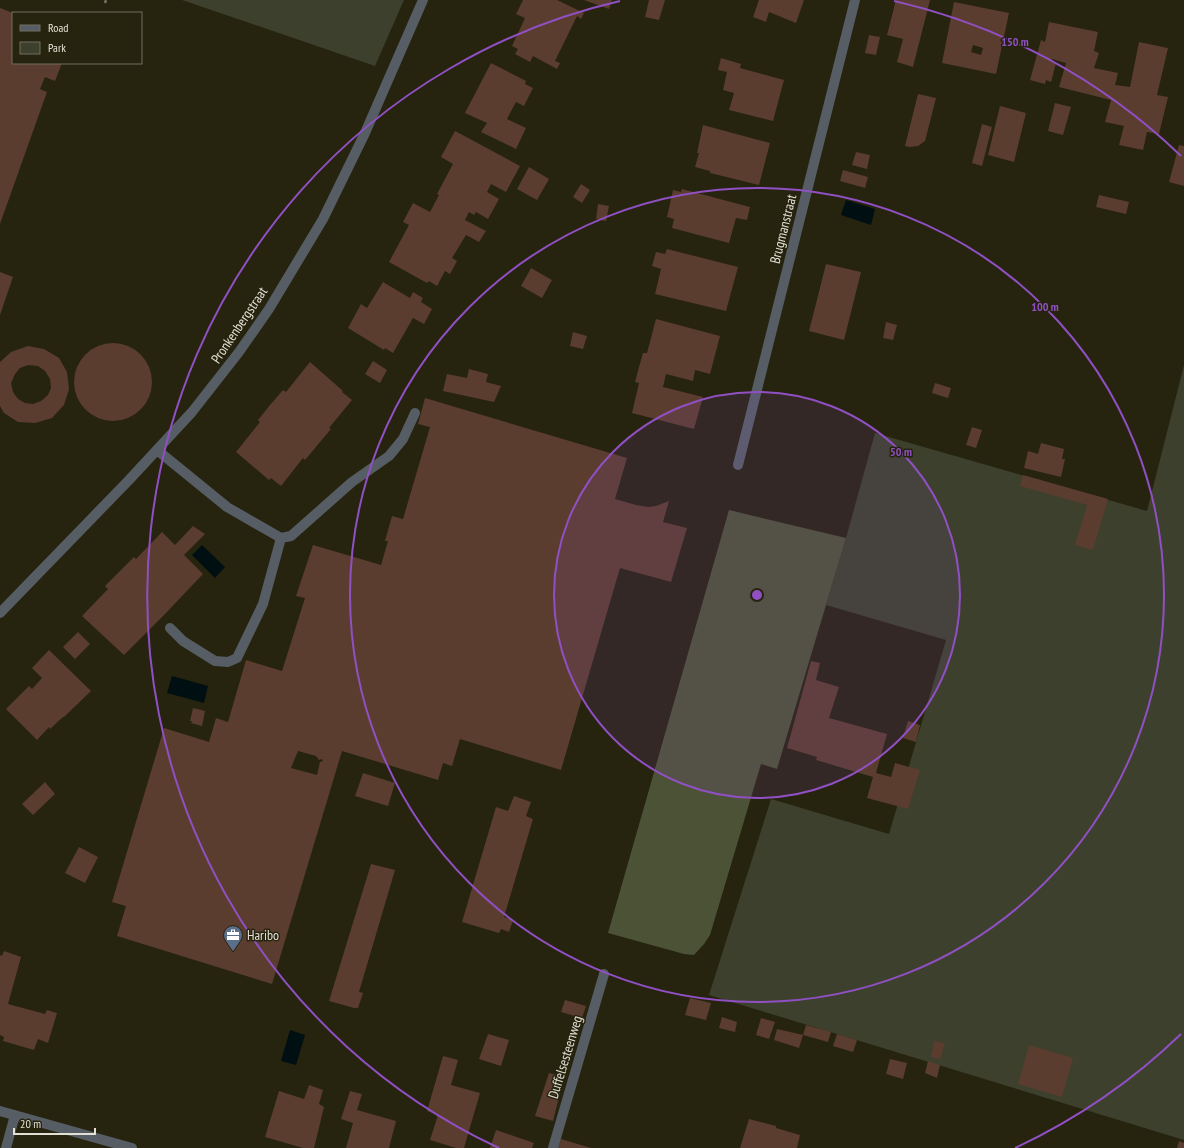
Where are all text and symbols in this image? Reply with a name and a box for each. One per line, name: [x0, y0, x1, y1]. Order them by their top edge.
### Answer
legend: [12, 12, 142, 64]
text: Road: [48, 20, 68, 35]
text: 150 m: [1001, 34, 1029, 49]
text: Park: [48, 40, 66, 55]
street label: Brugmanstraat: [766, 192, 800, 266]
street label: Pronkenbergstraat: [207, 283, 271, 367]
text: 100 m: [1031, 299, 1059, 314]
text: 50 m: [890, 444, 912, 459]
centre of rings: [750, 588, 764, 602]
office icon: Haribo: [222, 924, 244, 952]
place label: Haribo: [247, 926, 279, 944]
street label: Duffelsesteenweg: [544, 1013, 586, 1101]
scale bar: [14, 1110, 95, 1136]
text: 20 m: [20, 1116, 41, 1131]

